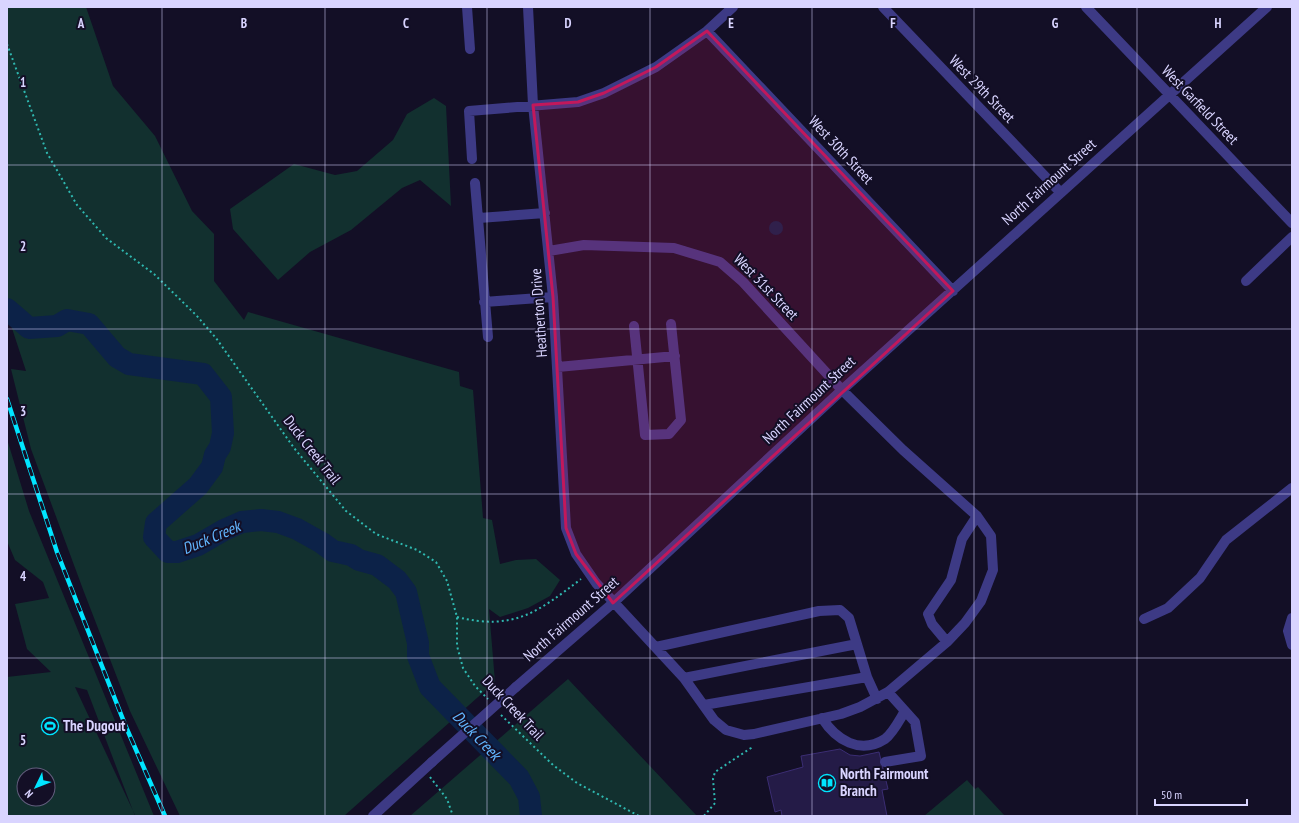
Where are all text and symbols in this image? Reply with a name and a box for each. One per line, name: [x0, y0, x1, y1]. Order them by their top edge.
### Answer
text: A: [77, 15, 85, 32]
text: B: [241, 15, 247, 32]
text: C: [403, 15, 409, 32]
text: D: [565, 15, 572, 32]
text: E: [728, 15, 734, 32]
text: F: [890, 15, 896, 32]
text: G: [1052, 15, 1059, 32]
text: H: [1215, 15, 1222, 32]
street label: West 29th Street: [945, 51, 1019, 126]
street label: West Garfield Street: [1158, 61, 1243, 148]
text: 1: [20, 74, 26, 91]
street label: West 30th Street: [805, 112, 878, 188]
street label: North Fairmount Street: [998, 134, 1100, 229]
text: 2: [20, 238, 26, 255]
street label: West 31st Street: [730, 249, 803, 324]
street label: Heatherton Drive: [526, 268, 551, 358]
street label: North Fairmount Street: [758, 352, 859, 448]
text: 3: [20, 403, 26, 420]
street label: Duck Creek Trail: [280, 412, 345, 488]
water label: Duck Creek: [179, 515, 245, 558]
text: 4: [20, 568, 27, 585]
street label: North Fairmount Street: [519, 572, 622, 665]
street label: Duck Creek Trail: [478, 671, 548, 745]
water label: Duck Creek: [449, 706, 505, 764]
sports icon: The Dugout: [40, 716, 60, 736]
place label: The Dugout: [63, 716, 126, 735]
text: 5: [20, 732, 26, 749]
place label: North Fairmount Branch: [840, 764, 929, 800]
north arrow: [16, 767, 56, 807]
library icon: North Fairmount Branch: [817, 773, 837, 793]
scale bar: [1155, 781, 1247, 807]
text: N: [22, 787, 36, 801]
text: 50 m: [1161, 787, 1182, 802]

